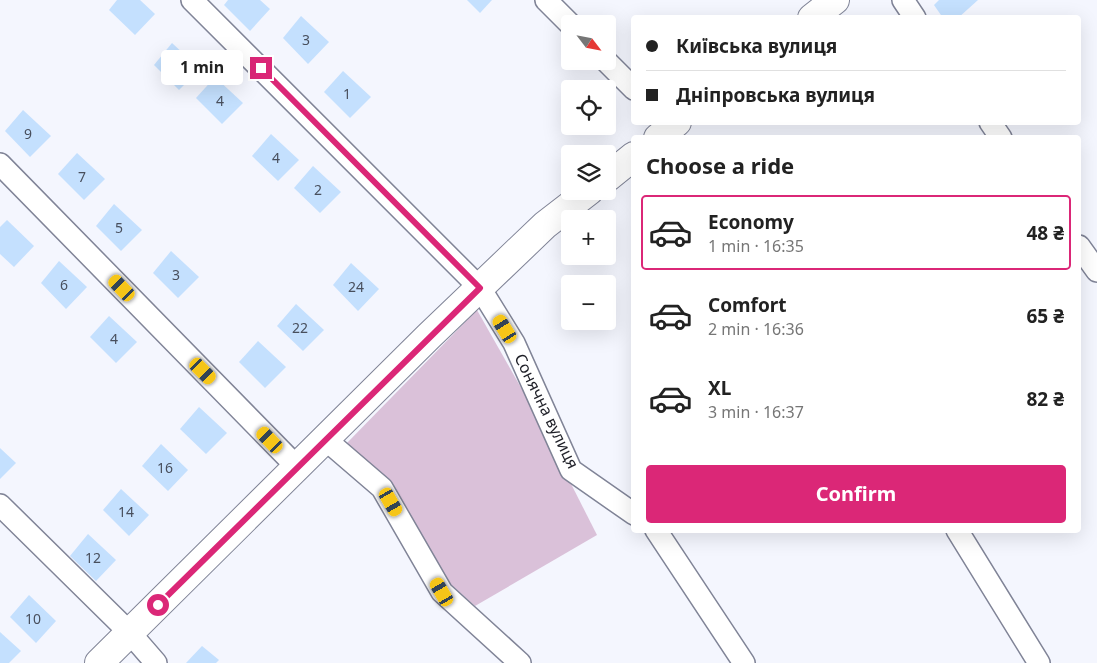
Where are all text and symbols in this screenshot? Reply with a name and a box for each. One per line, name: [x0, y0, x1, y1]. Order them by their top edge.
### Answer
north arrow: [561, 15, 616, 70]
map controls: [561, 15, 616, 330]
house number: 3: [302, 30, 310, 49]
text: Київська вулиця: [676, 33, 837, 59]
callout: 1 min: [161, 50, 244, 86]
text: 1 min: [180, 56, 224, 78]
route end: [250, 57, 272, 79]
button: locate: [561, 80, 616, 135]
text: Дніпровська вулиця: [676, 82, 875, 108]
house number: 1: [343, 84, 351, 103]
house number: 4: [216, 91, 224, 110]
house number: 9: [24, 124, 32, 143]
button: layers: [561, 145, 616, 200]
house number: 4: [272, 148, 280, 167]
text: Choose a ride: [646, 150, 794, 180]
house number: 7: [78, 167, 86, 186]
house number: 2: [314, 180, 322, 199]
text: Economy: [708, 209, 794, 235]
button: +: [561, 210, 616, 265]
icon: car: [648, 210, 693, 255]
house number: 5: [115, 218, 123, 237]
text: 48 ₴: [1026, 220, 1064, 246]
text: 1 min · 16:35: [708, 235, 804, 257]
house number: 3: [172, 265, 180, 284]
car: [106, 272, 137, 304]
house number: 6: [60, 275, 68, 294]
button: −: [561, 275, 616, 330]
house number: 24: [348, 277, 364, 296]
text: Comfort: [708, 292, 787, 318]
icon: car: [648, 293, 693, 338]
text: 65 ₴: [1026, 303, 1064, 329]
car: [490, 312, 519, 346]
house number: 22: [292, 318, 308, 337]
text: 2 min · 16:36: [708, 318, 804, 340]
house number: 4: [110, 329, 118, 348]
street label: Сонячна вулиця: [510, 350, 584, 472]
car: [187, 355, 218, 387]
text: XL: [708, 375, 731, 401]
icon: car: [648, 376, 693, 421]
text: 82 ₴: [1026, 386, 1064, 412]
text: 3 min · 16:37: [708, 401, 804, 423]
car: [254, 424, 285, 456]
house number: 16: [157, 458, 173, 477]
button: Confirm: [646, 465, 1066, 523]
car: [377, 485, 404, 519]
house number: 14: [118, 502, 134, 521]
house number: 12: [85, 548, 101, 567]
car: [428, 575, 455, 609]
route start: [147, 594, 169, 616]
house number: 10: [25, 609, 41, 628]

